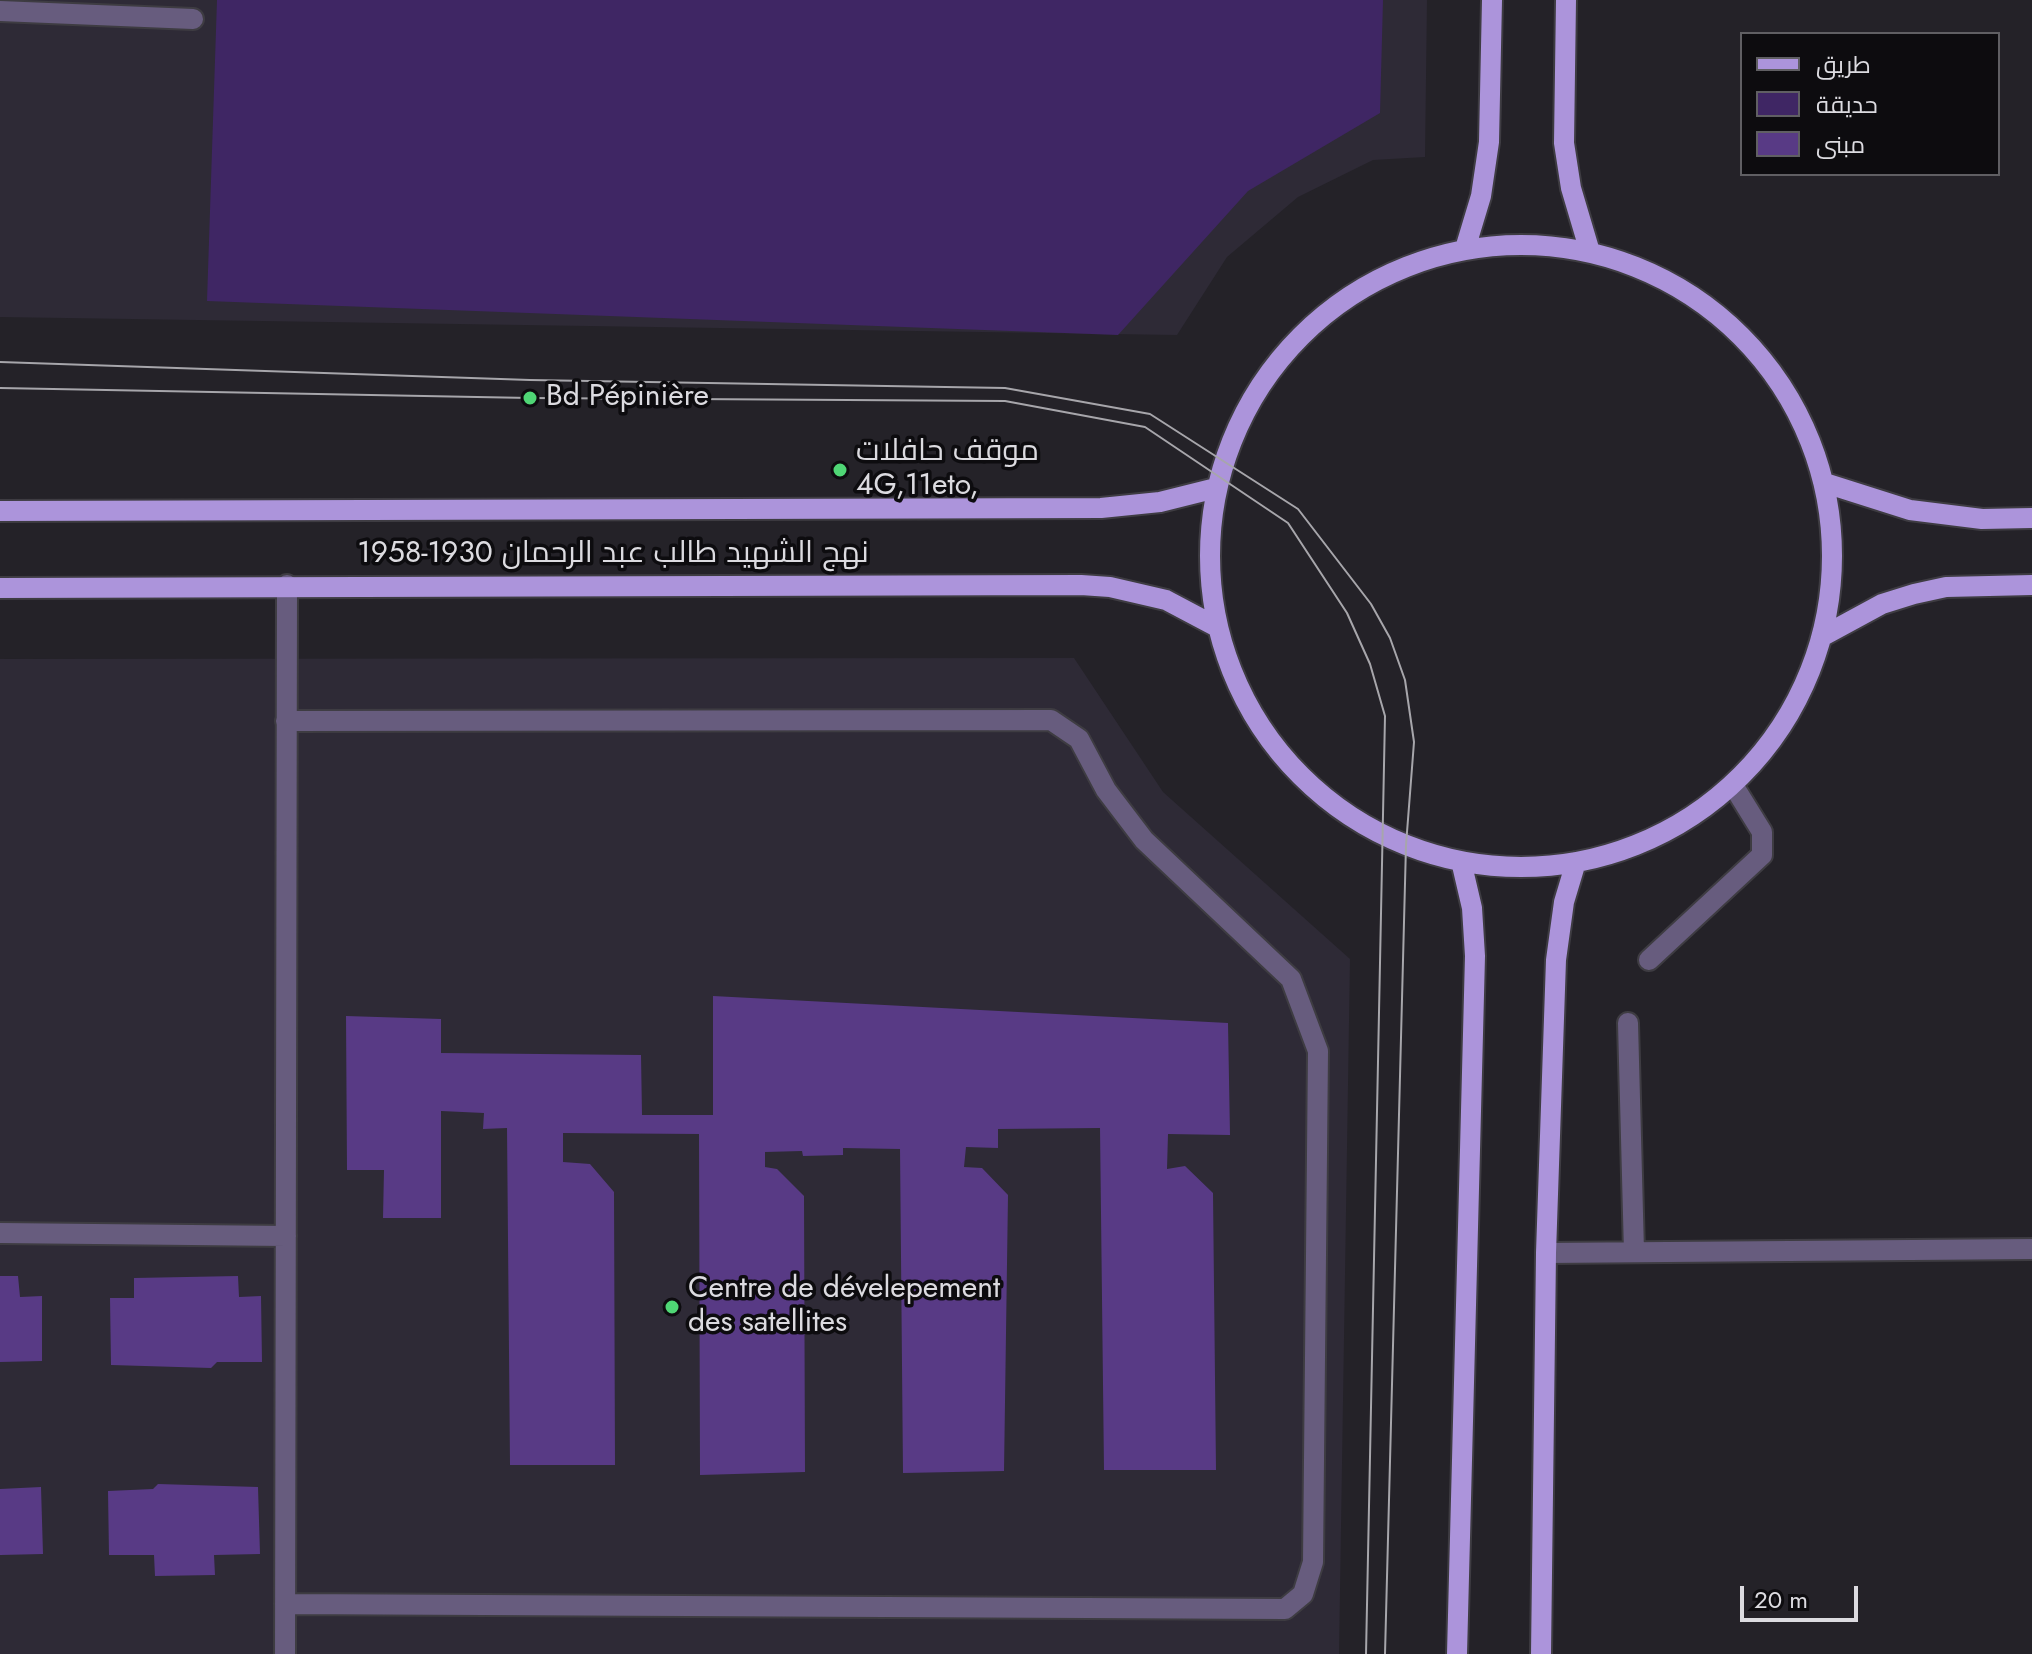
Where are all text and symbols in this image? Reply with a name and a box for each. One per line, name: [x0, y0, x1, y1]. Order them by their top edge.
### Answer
legend: [1740, 32, 2000, 176]
text: طريق: [1816, 47, 1871, 82]
text: حديقة: [1816, 87, 1878, 122]
text: مبنى: [1816, 127, 1865, 162]
place label: Bd Pépinière: [546, 380, 709, 416]
marker: Bd Pépinière: [521, 389, 539, 407]
place label: موقف حافلات 4G,11eto,: [856, 435, 1039, 506]
marker: موقف حافلات 4G,11eto,: [831, 461, 849, 479]
street label: نهج الشهيد طالب عبد الرحمان 1930-1958: [357, 537, 869, 573]
place label: Centre de dévelepement des satellites: [688, 1272, 1000, 1342]
marker: Centre de dévelepement des satellites: [663, 1298, 681, 1316]
scale bar: [1744, 1570, 1862, 1620]
text: 20 m: [1754, 1582, 1808, 1617]

